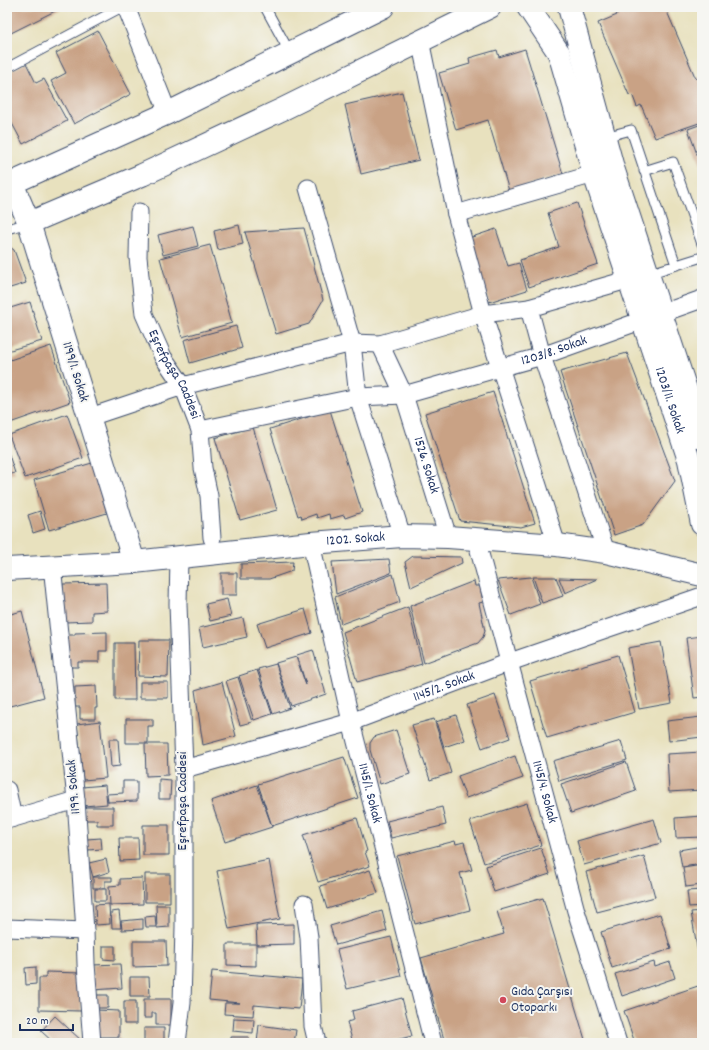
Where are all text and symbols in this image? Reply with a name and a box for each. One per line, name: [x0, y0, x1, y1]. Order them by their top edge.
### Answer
street label: Eşrefpaşa Caddesi: [142, 327, 205, 423]
street label: 1203/8. Sokak: [519, 331, 590, 371]
street label: 1199/1. Sokak: [56, 339, 94, 405]
street label: 1203/11. Sokak: [649, 364, 690, 437]
street label: 1526. Sokak: [408, 434, 444, 497]
street label: 1202. Sokak: [325, 527, 386, 552]
street label: 1145/2. Sokak: [410, 666, 478, 708]
street label: Eşrefpaşa Caddesi: [173, 751, 193, 850]
street label: 1145/4. Sokak: [526, 758, 562, 826]
street label: 1199. Sokak: [62, 759, 86, 815]
street label: 1145/1. Sokak: [352, 761, 387, 826]
place label: Gıda Çarşısı Otoparkı: [511, 982, 572, 1018]
marker: Gıda Çarşısı Otoparkı: [498, 995, 508, 1005]
scale bar: [20, 1006, 73, 1032]
text: 20 m: [26, 1013, 49, 1030]

